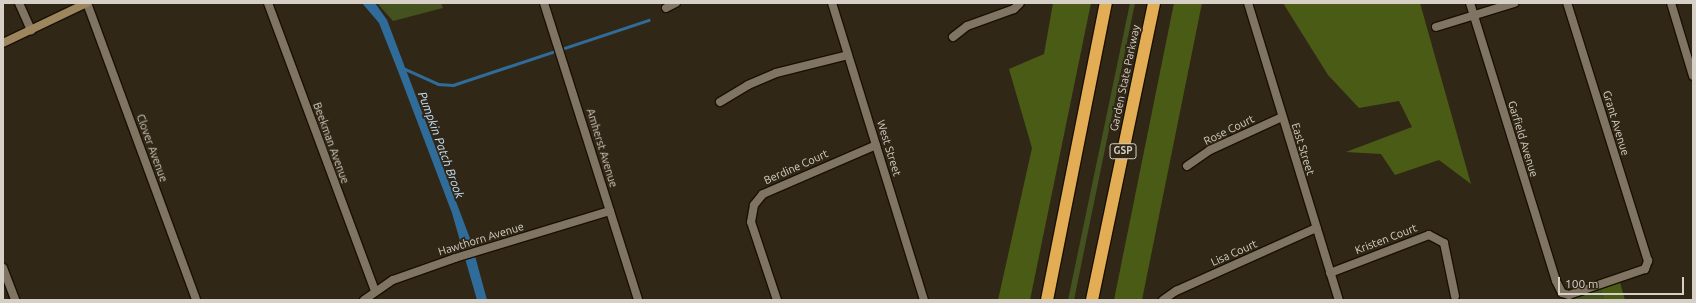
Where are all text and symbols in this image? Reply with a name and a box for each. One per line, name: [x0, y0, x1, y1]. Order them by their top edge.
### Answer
street label: Garden State Parkway: [1107, 24, 1143, 132]
street label: Grant Avenue: [1600, 89, 1632, 157]
water label: Pumpkin Patch Brook: [415, 90, 467, 200]
street label: Garfield Avenue: [1505, 99, 1541, 179]
street label: Beekman Avenue: [310, 100, 352, 186]
street label: Amherst Avenue: [584, 107, 620, 189]
street label: Clover Avenue: [134, 112, 170, 184]
street label: Rose Court: [1202, 112, 1256, 148]
street label: West Street: [874, 118, 904, 178]
street label: East Street: [1289, 121, 1317, 177]
road number: GSP: [1109, 143, 1137, 159]
street label: Berdine Court: [762, 147, 830, 187]
street label: Hawthorn Avenue: [437, 220, 525, 258]
street label: Kristen Court: [1353, 221, 1419, 257]
street label: Lisa Court: [1209, 237, 1259, 269]
scale bar: [1560, 269, 1686, 295]
text: 100 m: [1565, 277, 1598, 290]

